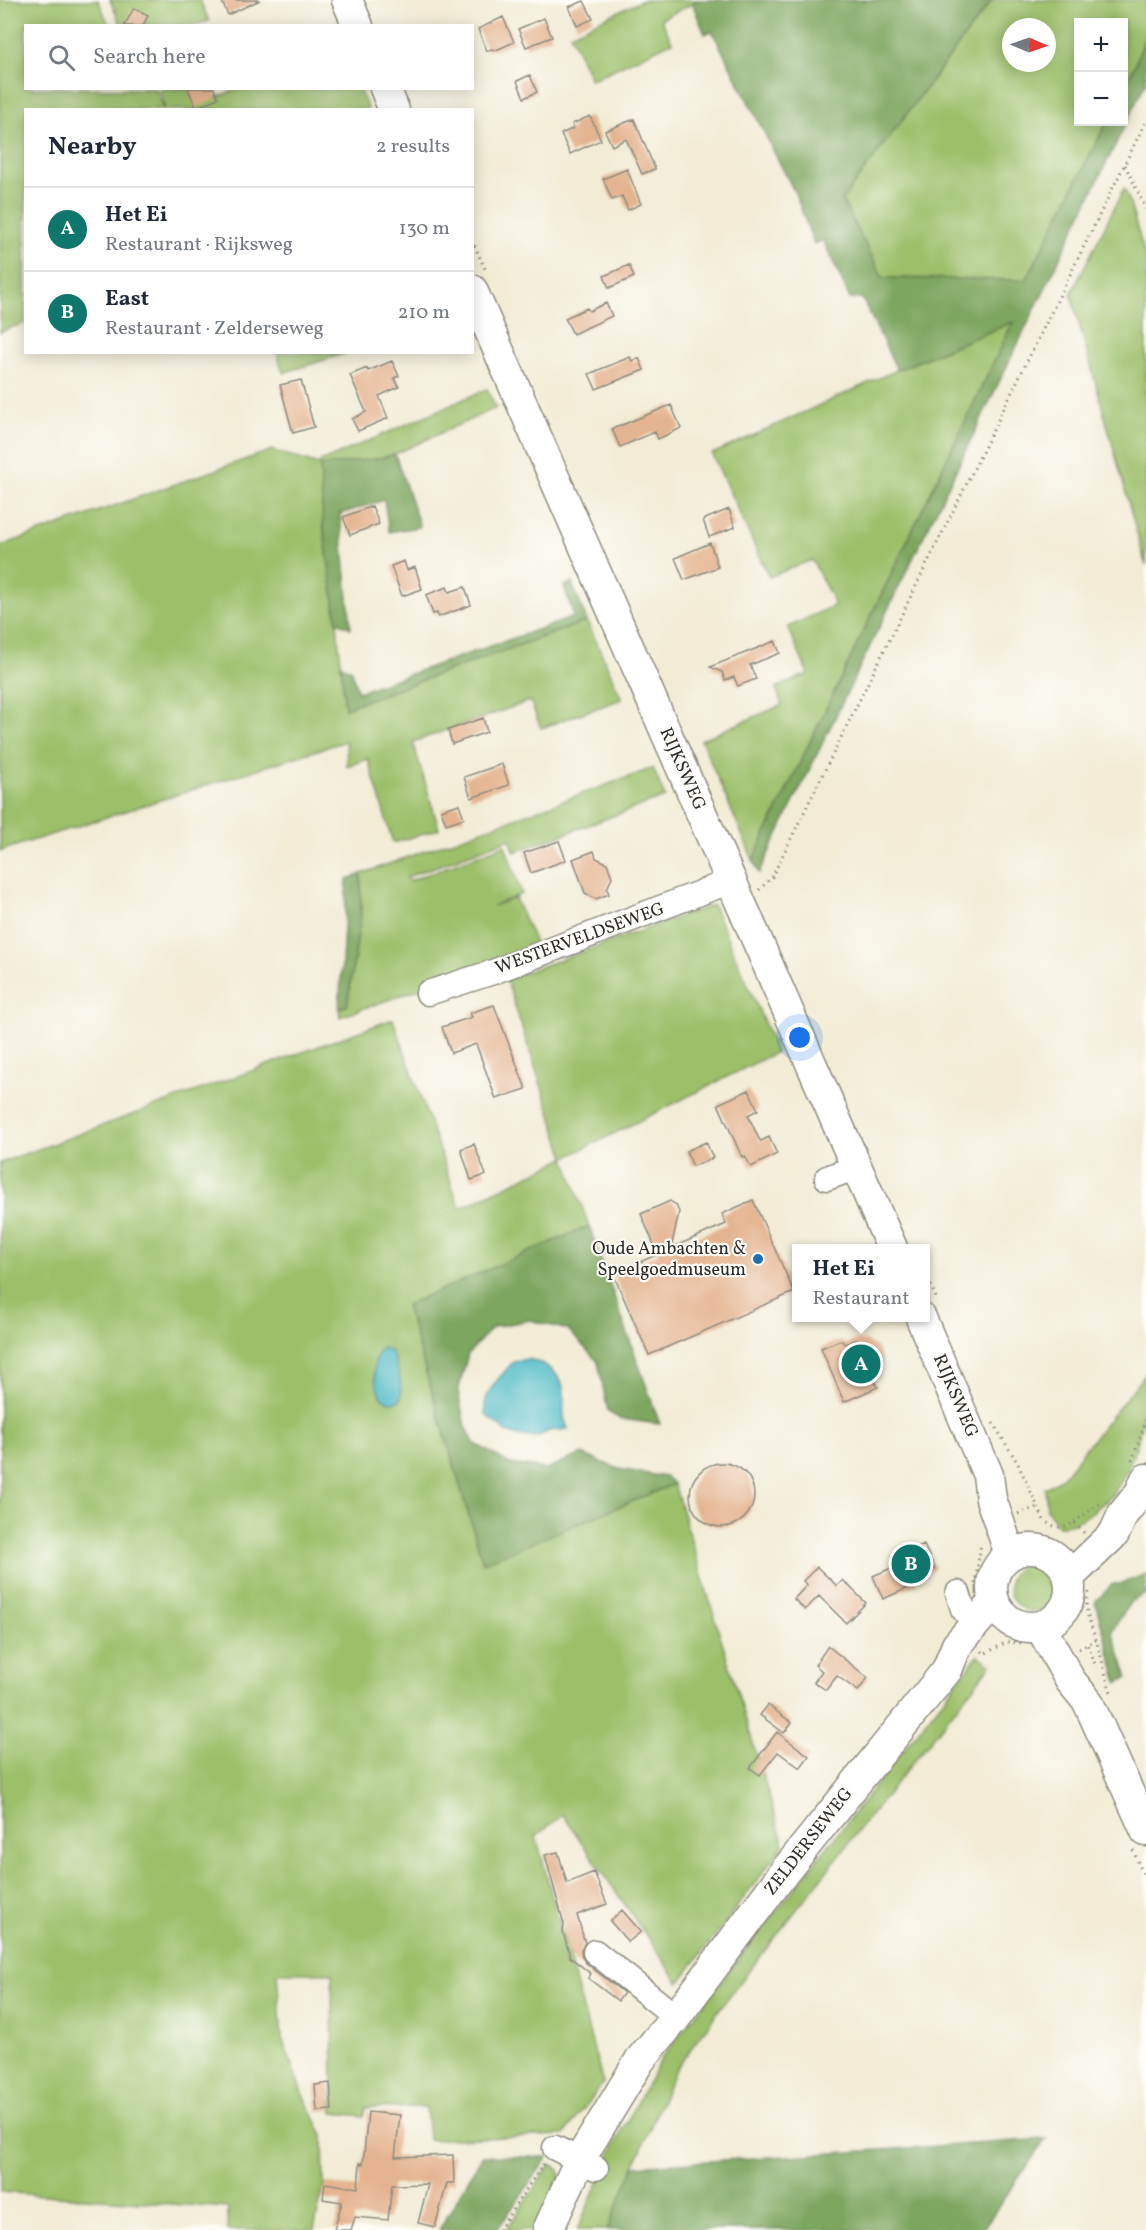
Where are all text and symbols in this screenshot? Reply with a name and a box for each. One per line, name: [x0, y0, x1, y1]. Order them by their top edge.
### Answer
north arrow: [1002, 18, 1056, 72]
map controls: [1074, 18, 1128, 126]
button: +: [1074, 18, 1128, 72]
search box: [24, 24, 474, 90]
icon: search: [45, 41, 78, 74]
text: Search here: [93, 42, 206, 73]
button: −: [1074, 72, 1128, 126]
text: Nearby: [48, 129, 137, 165]
text: 2 results: [376, 133, 450, 161]
text: Het Ei: [105, 200, 168, 231]
text: A: [60, 215, 75, 243]
text: 130 m: [399, 215, 450, 243]
text: Restaurant · Rijksweg: [105, 231, 293, 259]
text: East: [105, 284, 149, 315]
text: B: [61, 299, 74, 327]
text: 210 m: [398, 299, 450, 327]
text: Restaurant · Zelderseweg: [105, 315, 324, 343]
street label: RIJKSWEG: [653, 724, 711, 814]
street label: WESTERVELDSEWEG: [492, 897, 668, 981]
your location: [785, 1023, 814, 1052]
place label: Oude Ambachten & Speelgoedmuseum: [592, 1237, 746, 1283]
popup: [792, 1244, 930, 1322]
marker: Oude Ambachten & Speelgoedmuseum: [751, 1252, 765, 1266]
text: Het Ei: [813, 1254, 875, 1285]
text: Restaurant: [813, 1285, 909, 1313]
pin: A: [842, 1342, 880, 1386]
street label: RIJKSWEG: [926, 1350, 984, 1442]
pin: B: [892, 1542, 930, 1586]
street label: ZELDERSEWEG: [759, 1783, 859, 1901]

